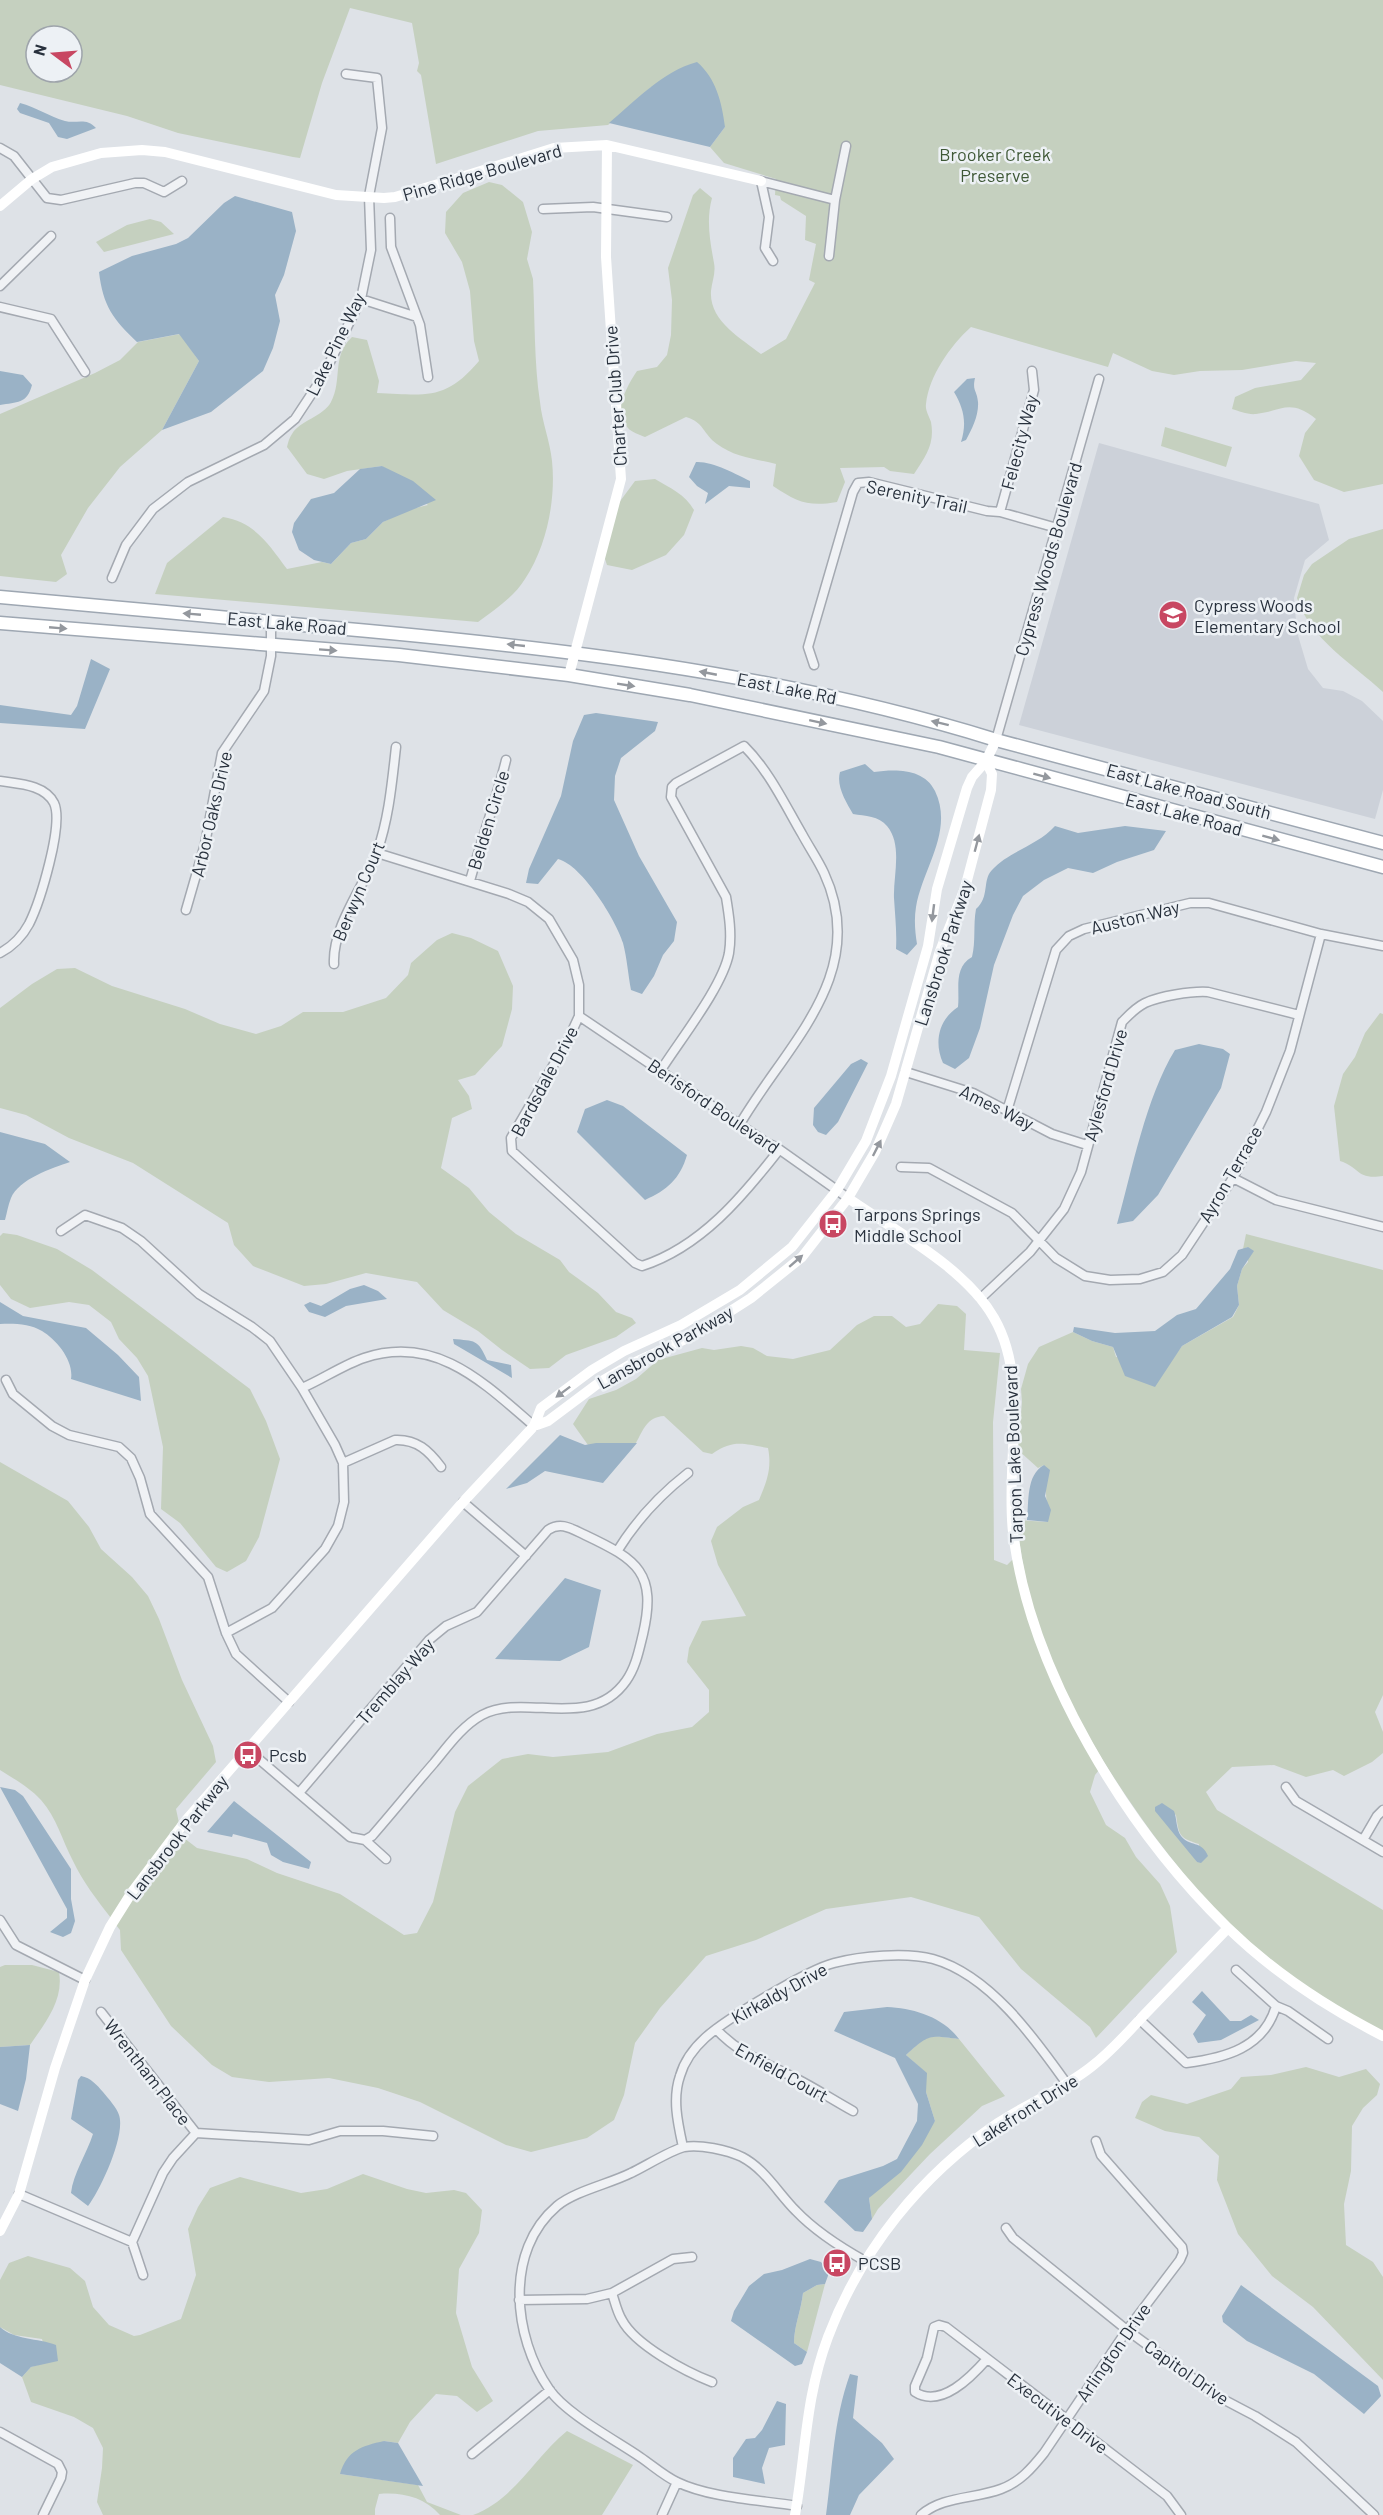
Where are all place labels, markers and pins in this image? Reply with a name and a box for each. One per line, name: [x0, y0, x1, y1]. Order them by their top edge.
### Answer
place label: Cypress Woods Elementary School: [1194, 594, 1341, 637]
school or university icon: Cypress Woods Elementary School: [1157, 599, 1189, 631]
place label: Tarpons Springs Middle School: [854, 1203, 981, 1246]
bus stop icon: Tarpons Springs Middle School: [817, 1208, 849, 1240]
bus stop icon: Pcsb: [232, 1739, 264, 1771]
place label: Pcsb: [269, 1744, 307, 1766]
bus stop icon: PCSB: [821, 2247, 853, 2279]
place label: PCSB: [858, 2252, 901, 2274]

